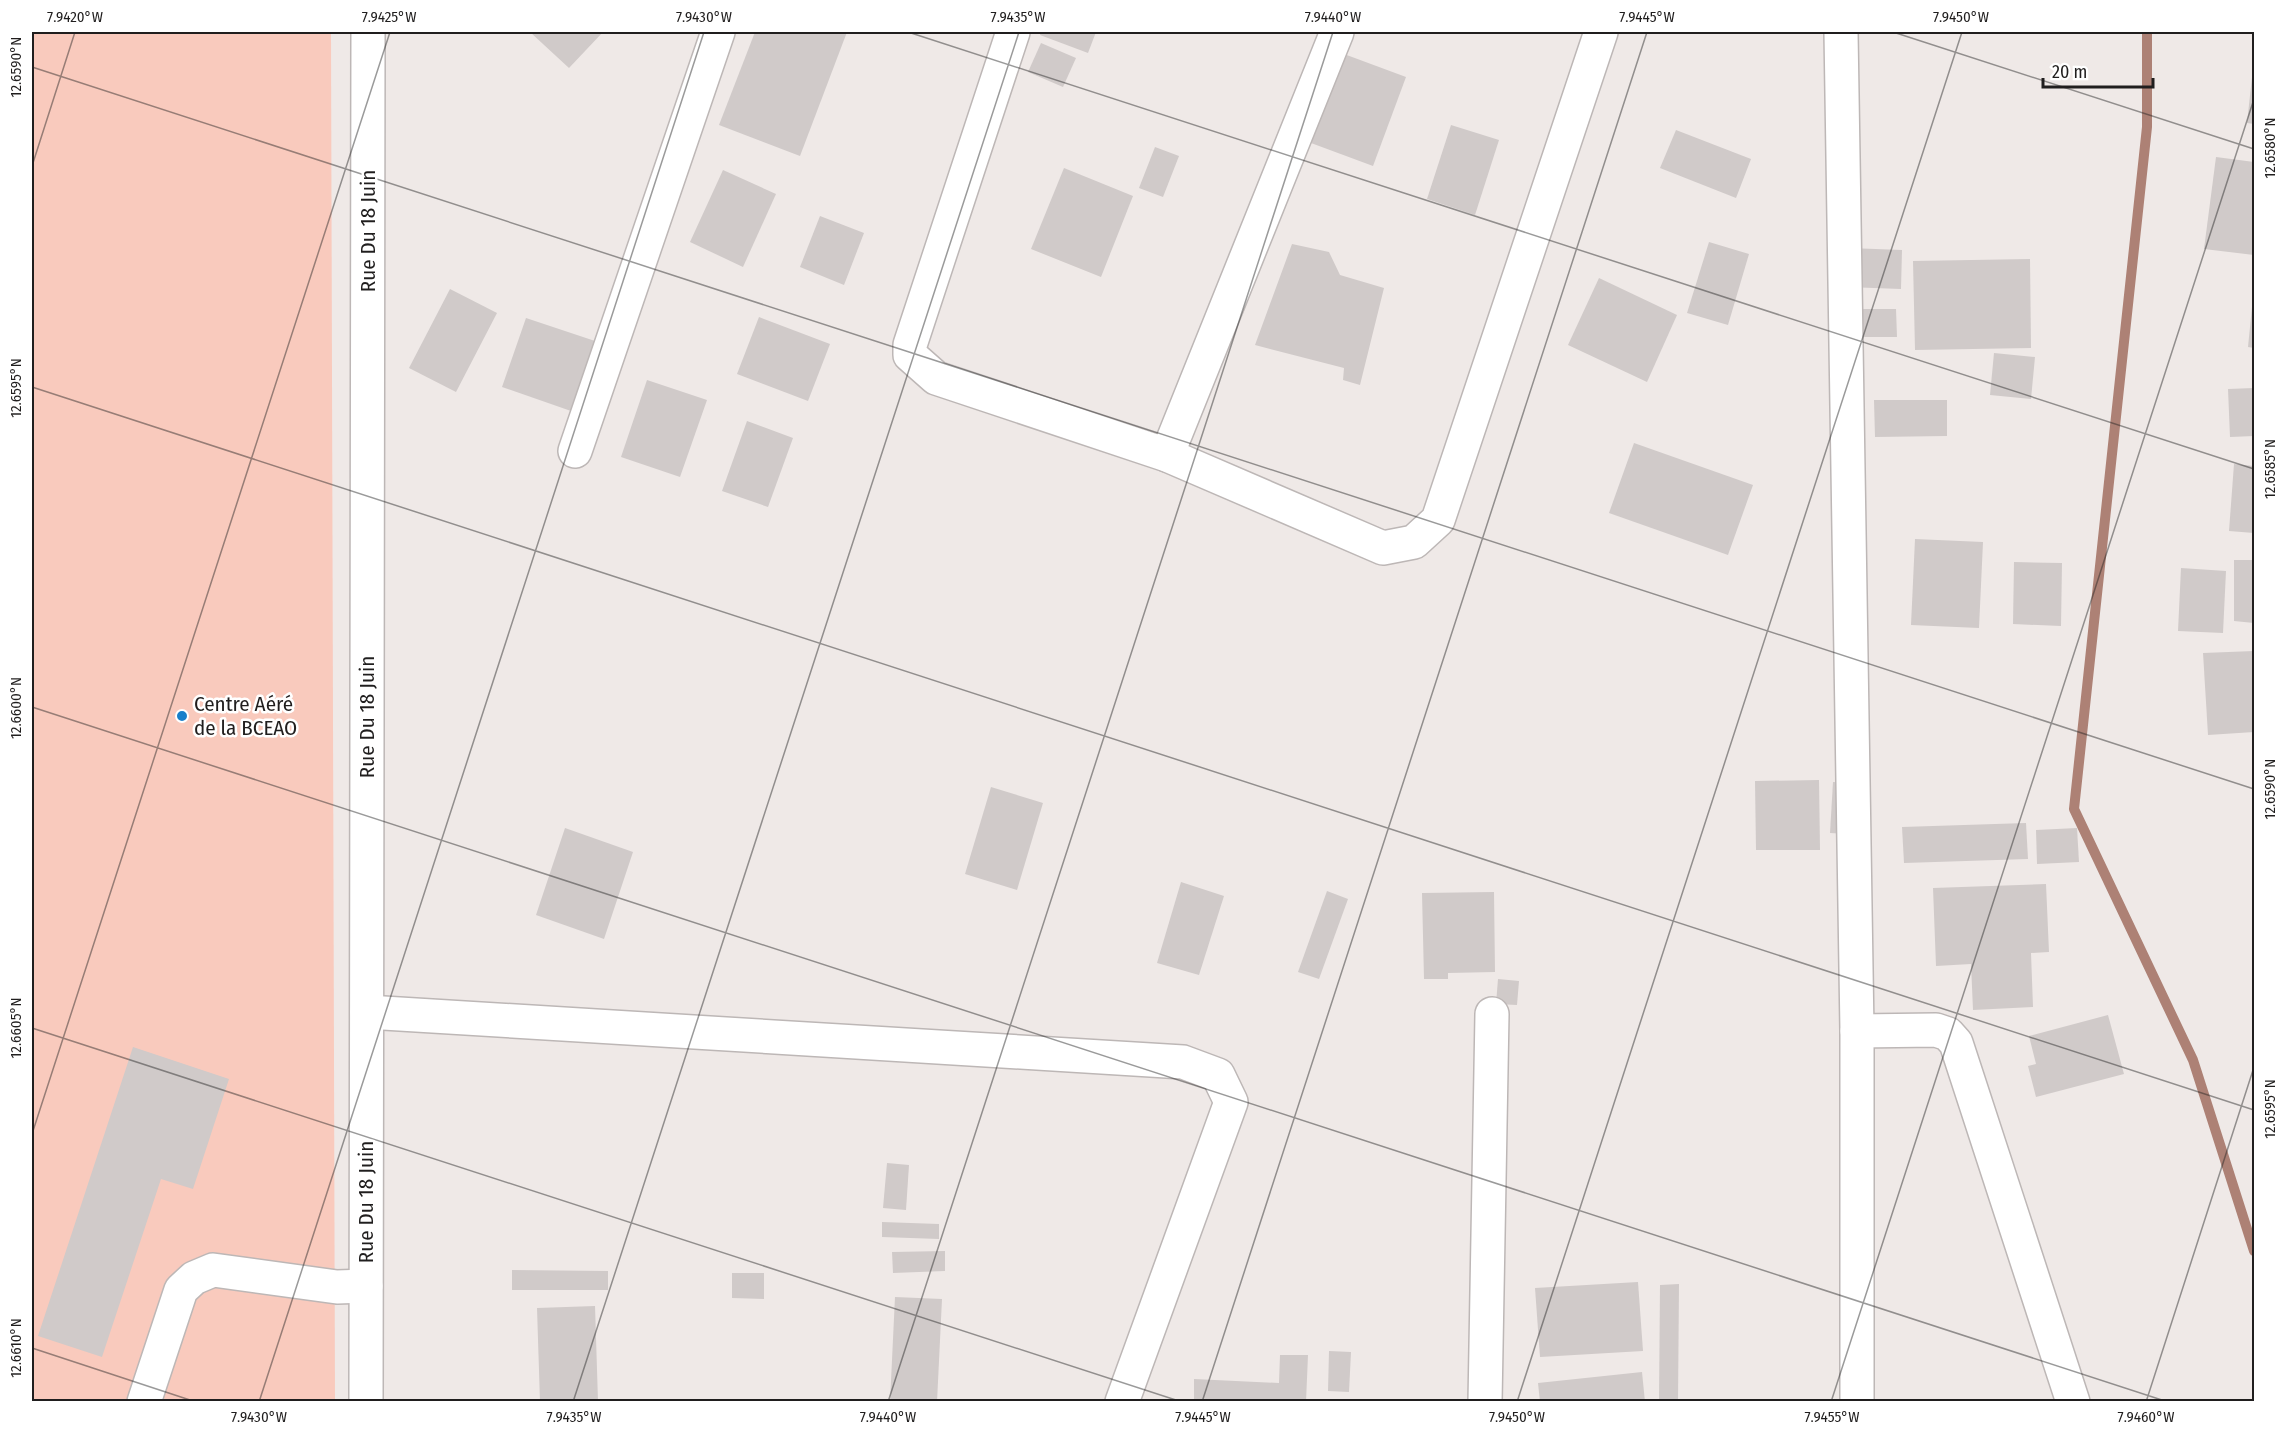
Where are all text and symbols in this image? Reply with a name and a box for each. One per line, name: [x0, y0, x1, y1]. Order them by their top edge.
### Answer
text: 7.9420°W: [47, 8, 103, 26]
text: 7.9425°W: [362, 8, 416, 26]
text: 7.9430°W: [676, 8, 732, 26]
text: 7.9435°W: [991, 8, 1045, 26]
text: 7.9440°W: [1305, 8, 1361, 26]
text: 7.9445°W: [1619, 8, 1675, 26]
text: 7.9450°W: [1933, 8, 1989, 26]
text: 12.6590°N: [7, 37, 25, 97]
scale bar: [2043, 51, 2152, 89]
text: 20 m: [2052, 61, 2087, 83]
text: 12.6580°N: [2261, 117, 2279, 179]
street label: Rue Du 18 Juin: [355, 170, 381, 292]
text: 12.6595°N: [7, 358, 25, 418]
text: 12.6585°N: [2261, 439, 2279, 499]
street label: Rue Du 18 Juin: [354, 656, 380, 778]
text: 12.6600°N: [7, 677, 25, 739]
place label: Centre Aéré de la BCEAO: [194, 691, 297, 741]
marker: Centre Aéré de la BCEAO: [175, 709, 189, 723]
text: 12.6590°N: [2261, 759, 2279, 819]
text: 12.6605°N: [7, 997, 25, 1059]
text: 12.6595°N: [2261, 1079, 2279, 1139]
street label: Rue Du 18 Juin: [353, 1141, 379, 1263]
text: 12.6610°N: [7, 1318, 25, 1378]
text: 7.9430°W: [231, 1408, 287, 1426]
text: 7.9435°W: [547, 1408, 601, 1426]
text: 7.9440°W: [860, 1408, 916, 1426]
text: 7.9445°W: [1175, 1408, 1231, 1426]
text: 7.9450°W: [1489, 1408, 1545, 1426]
text: 7.9455°W: [1805, 1408, 1859, 1426]
text: 7.9460°W: [2118, 1408, 2174, 1426]

